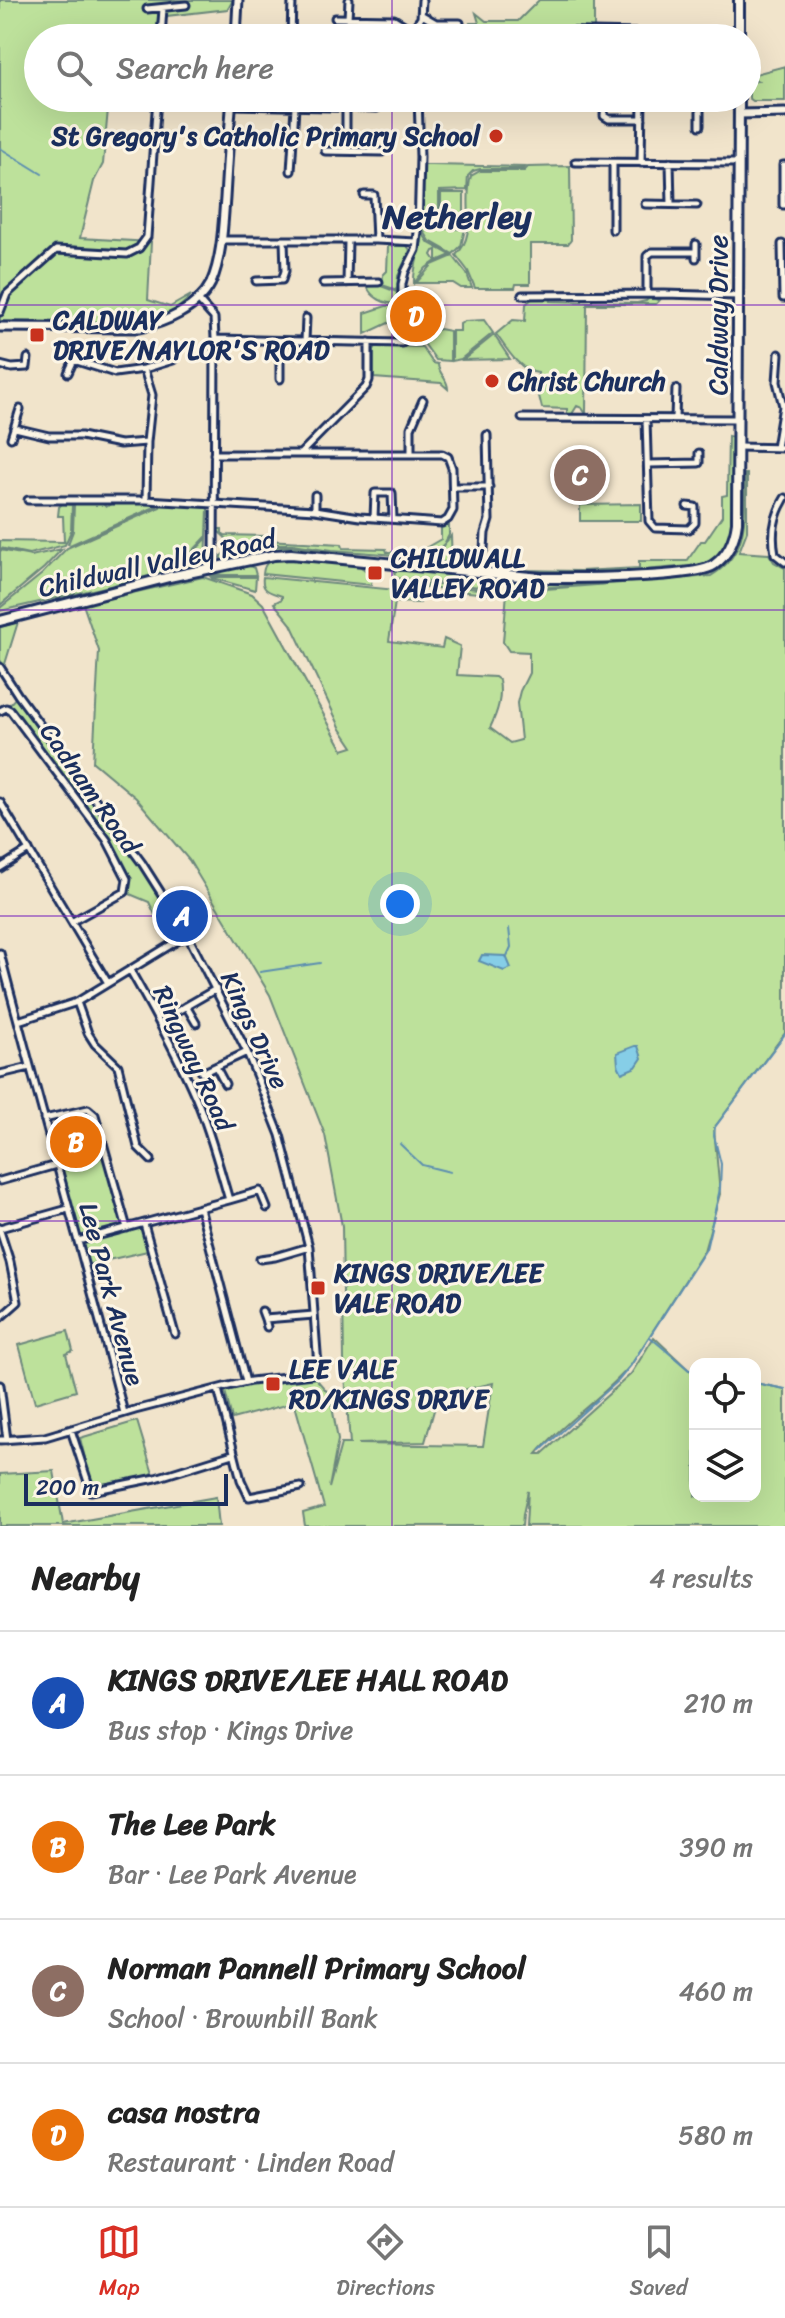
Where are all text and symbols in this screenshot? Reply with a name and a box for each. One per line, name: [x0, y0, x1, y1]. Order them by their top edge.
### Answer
search box: [24, 24, 761, 112]
text: Search here: [116, 41, 274, 95]
icon: search: [52, 46, 96, 90]
place label: St Gregory's Catholic Primary School: [51, 113, 482, 159]
marker: St Gregory's Catholic Primary School: [487, 127, 505, 145]
district label: Netherley: [382, 187, 533, 247]
street label: Caldway Drive: [695, 235, 741, 395]
pin: D: [390, 286, 442, 346]
place label: CALDWAY DRIVE/NAYLOR'S ROAD: [52, 297, 330, 373]
marker: CALDWAY DRIVE/NAYLOR'S ROAD: [28, 326, 46, 344]
place label: Christ Church: [507, 358, 666, 404]
marker: Christ Church: [483, 372, 501, 390]
pin: C: [554, 445, 606, 505]
street label: Childwall Valley Road: [34, 515, 282, 611]
place label: CHILDWALL VALLEY ROAD: [390, 535, 545, 611]
marker: CHILDWALL VALLEY ROAD: [366, 564, 384, 582]
street label: Cadnam Road: [28, 712, 154, 865]
your location: [380, 884, 420, 924]
pin: A: [156, 886, 208, 946]
street label: Kings Drive: [207, 963, 303, 1097]
street label: Ringway Road: [140, 977, 249, 1141]
pin: B: [50, 1112, 102, 1172]
street label: Lee Park Avenue: [65, 1197, 159, 1391]
place label: KINGS DRIVE/LEE VALE ROAD: [333, 1250, 545, 1326]
marker: KINGS DRIVE/LEE VALE ROAD: [309, 1279, 327, 1297]
place label: LEE VALE RD/KINGS DRIVE: [288, 1346, 491, 1422]
map controls: [689, 1358, 761, 1502]
button: locate: [689, 1358, 761, 1430]
marker: LEE VALE RD/KINGS DRIVE: [264, 1375, 282, 1393]
button: layers: [689, 1430, 761, 1502]
text: 200 m: [36, 1468, 99, 1507]
scale bar: [24, 1470, 228, 1506]
text: Nearby: [32, 1548, 140, 1608]
text: 4 results: [649, 1555, 753, 1601]
text: KINGS DRIVE/LEE HALL ROAD: [108, 1653, 508, 1707]
text: A: [49, 1680, 67, 1726]
text: 210 m: [684, 1680, 753, 1726]
text: Bus stop · Kings Drive: [108, 1707, 353, 1753]
text: The Lee Park: [108, 1797, 276, 1851]
text: B: [50, 1824, 66, 1870]
text: 390 m: [680, 1824, 753, 1870]
text: Bar · Lee Park Avenue: [108, 1851, 357, 1897]
text: Norman Pannell Primary School: [108, 1941, 526, 1995]
text: C: [50, 1968, 66, 2014]
text: 460 m: [679, 1968, 753, 2014]
text: School · Brownbill Bank: [108, 1995, 378, 2041]
text: casa nostra: [108, 2085, 260, 2139]
text: D: [50, 2112, 66, 2158]
text: 580 m: [678, 2112, 753, 2158]
text: Restaurant · Linden Road: [108, 2139, 394, 2185]
tab: Map: [97, 2220, 141, 2307]
tab: Directions: [336, 2220, 435, 2307]
tab: Saved: [630, 2220, 688, 2307]

